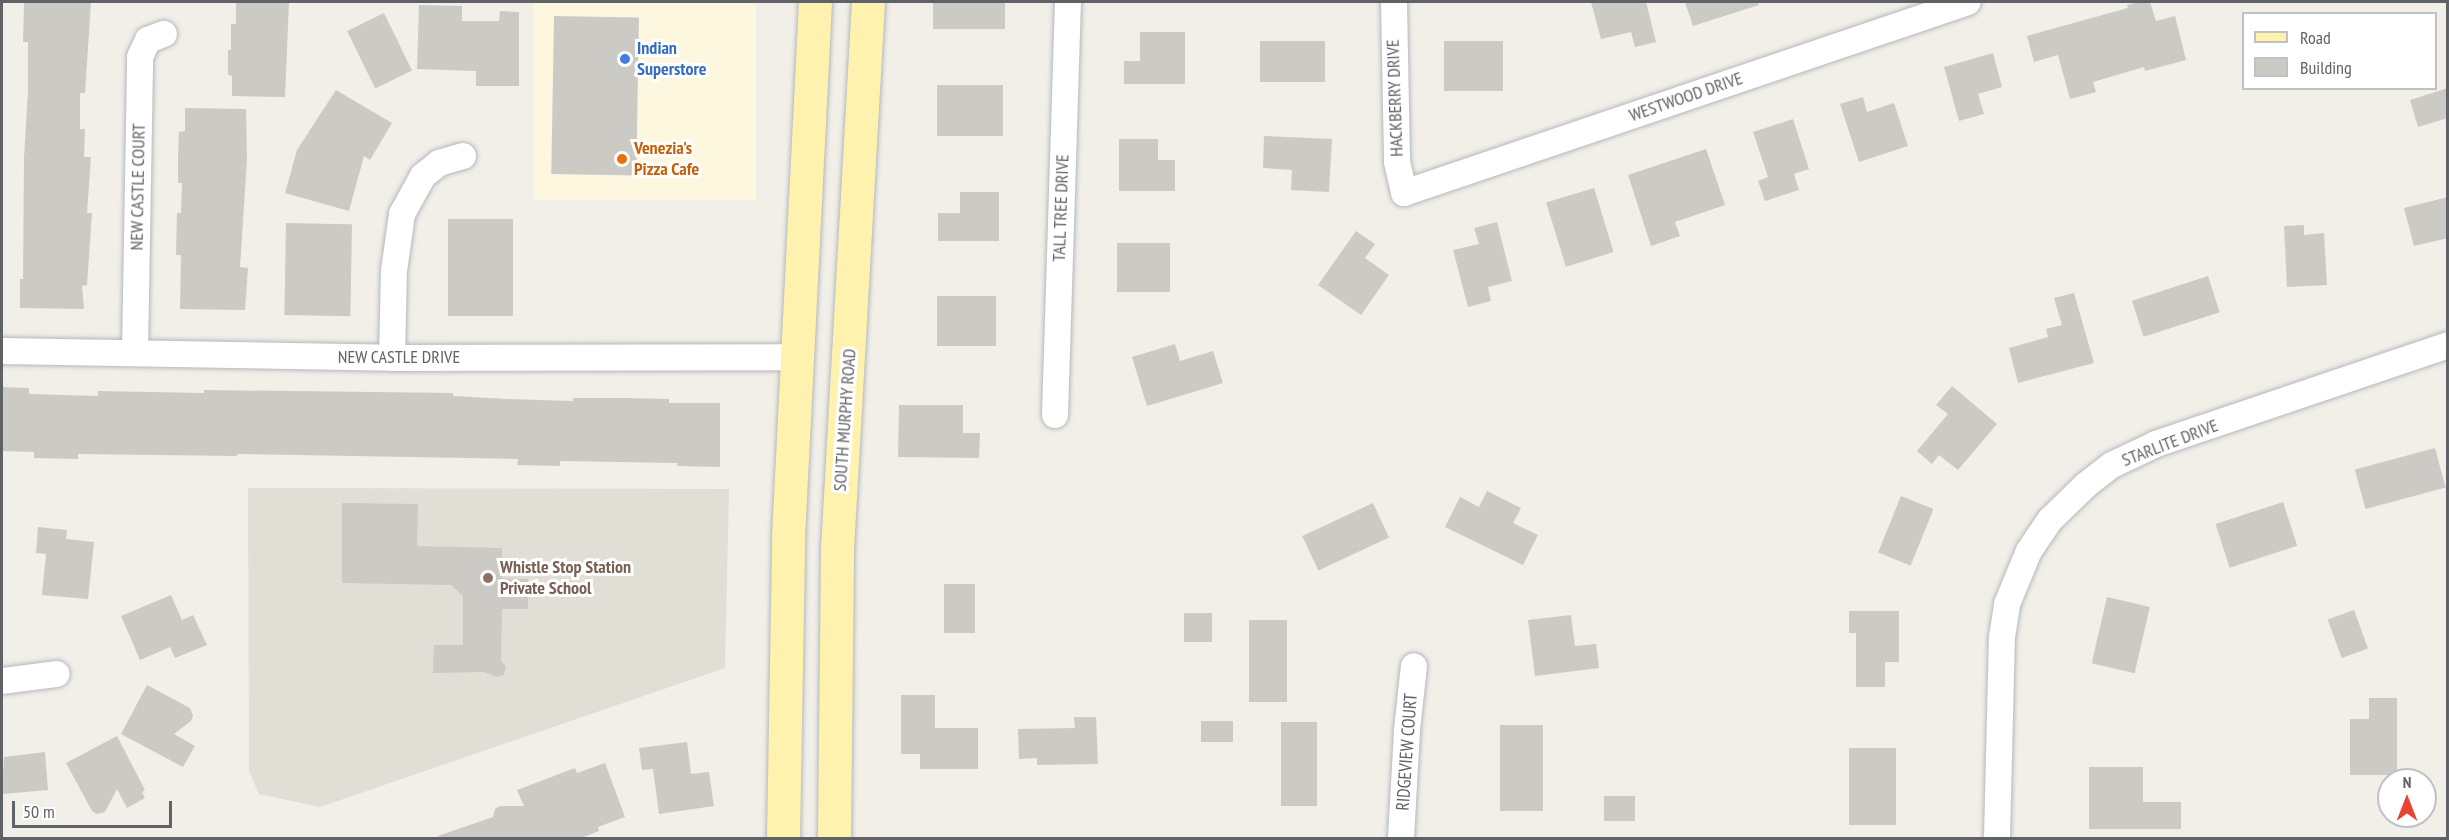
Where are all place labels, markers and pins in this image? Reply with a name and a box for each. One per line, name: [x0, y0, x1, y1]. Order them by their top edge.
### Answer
place label: Indian Superstore: [637, 38, 706, 80]
marker: Indian Superstore: [618, 52, 632, 66]
place label: Venezia's Pizza Cafe: [634, 138, 700, 180]
marker: Venezia's Pizza Cafe: [615, 152, 629, 166]
place label: Whistle Stop Station Private School: [500, 557, 631, 600]
marker: Whistle Stop Station Private School: [481, 571, 495, 585]

